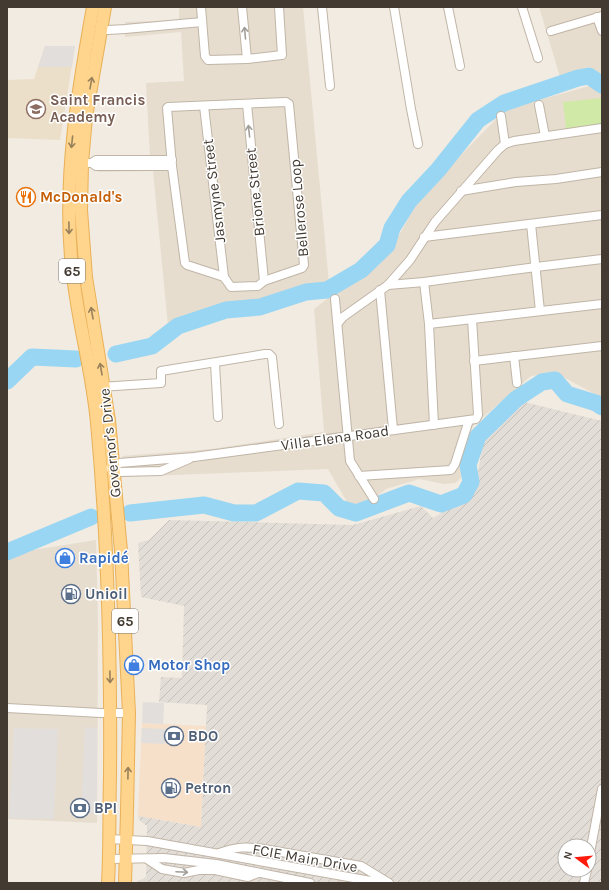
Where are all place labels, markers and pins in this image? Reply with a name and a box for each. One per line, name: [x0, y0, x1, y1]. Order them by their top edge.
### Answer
place label: Saint Francis Academy: [50, 91, 145, 126]
school or university icon: Saint Francis Academy: [25, 98, 47, 120]
restaurant icon: McDonald's: [15, 186, 37, 208]
place label: McDonald's: [40, 188, 122, 206]
shop icon: Rapidé: [54, 547, 76, 569]
place label: Rapidé: [79, 549, 129, 567]
fuel station icon: Unioil: [60, 583, 82, 605]
place label: Unioil: [85, 585, 128, 603]
shop icon: Motor Shop: [123, 654, 145, 676]
place label: Motor Shop: [148, 656, 230, 674]
bank icon: BDO: [163, 725, 185, 747]
place label: BDO: [188, 727, 218, 745]
fuel station icon: Petron: [160, 777, 182, 799]
place label: Petron: [185, 779, 231, 797]
bank icon: BPI: [69, 797, 91, 819]
place label: BPI: [94, 799, 117, 817]

